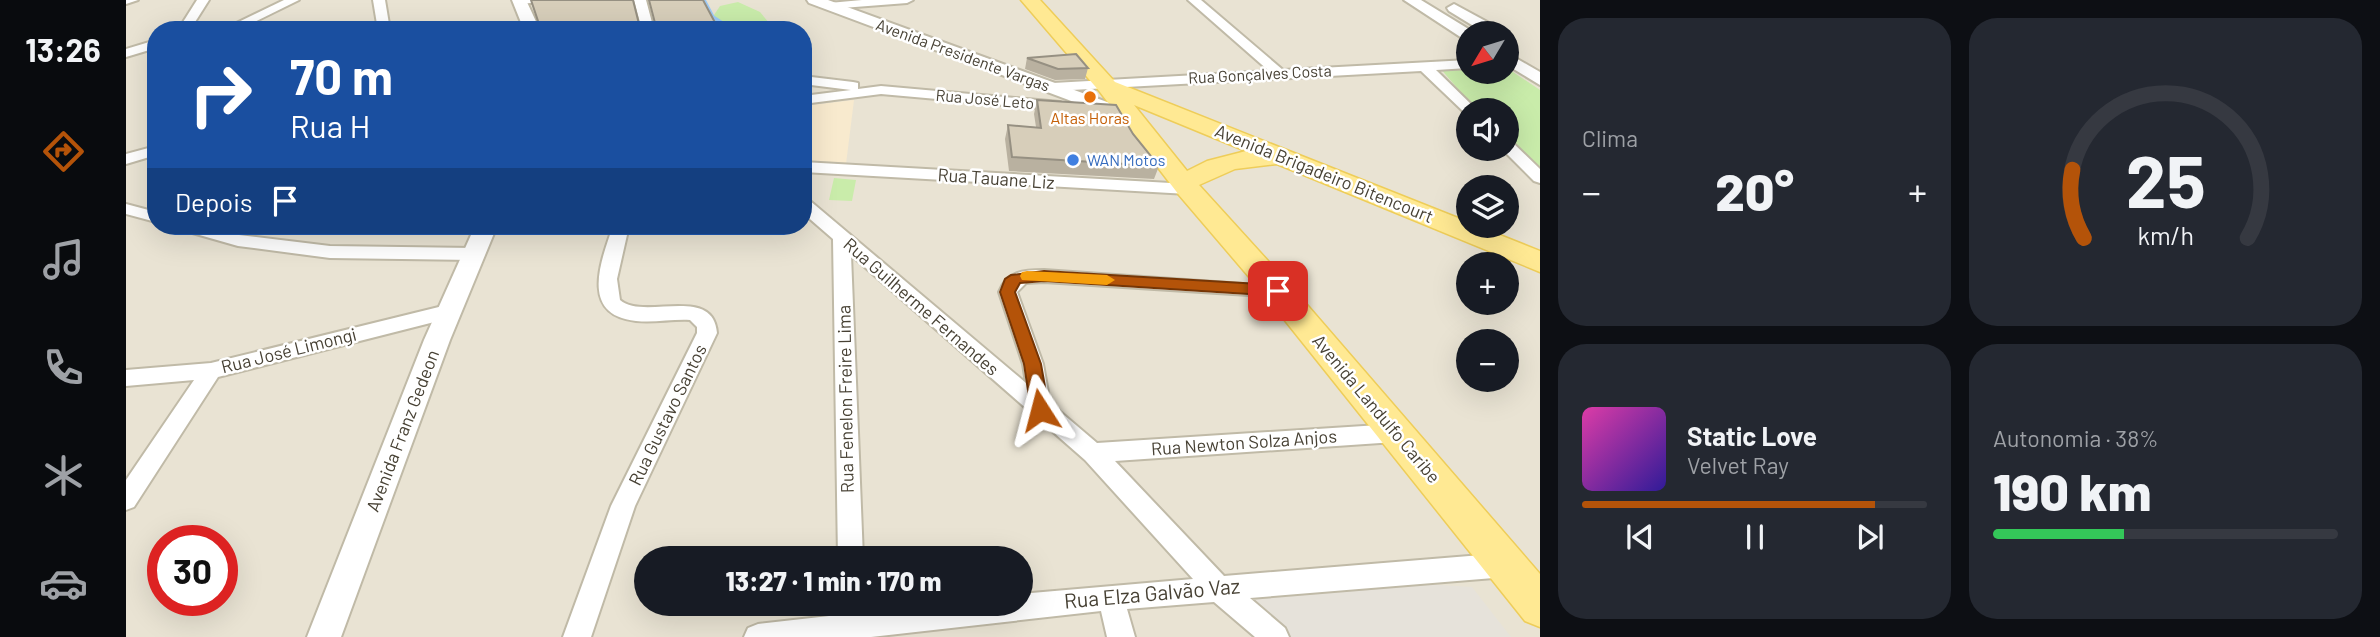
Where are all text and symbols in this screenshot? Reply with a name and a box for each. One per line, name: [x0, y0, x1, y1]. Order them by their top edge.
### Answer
street label: Avenida Presidente Vargas: [874, 14, 1053, 95]
north arrow: [1456, 21, 1519, 84]
map controls: [1456, 21, 1519, 392]
text: 13:26: [25, 30, 101, 68]
text: 70 m: [290, 46, 393, 105]
icon: right: [175, 49, 266, 140]
street label: Rua Gonçalves Costa: [1188, 60, 1332, 87]
street label: Rua José Leto: [935, 85, 1035, 112]
marker: Altas Horas: [1082, 89, 1098, 105]
button: sound: [1456, 98, 1519, 161]
text: Rua H: [290, 106, 370, 144]
place label: Altas Horas: [1050, 108, 1130, 127]
street label: Avenida Brigadeiro Bitencourt: [1212, 119, 1437, 227]
text: Clima: [1582, 124, 1638, 152]
icon: directions: [39, 127, 88, 176]
text: 25: [2125, 135, 2206, 223]
place label: WAN Motos: [1087, 150, 1165, 169]
marker: WAN Motos: [1065, 152, 1081, 168]
text: 20°: [1715, 159, 1794, 221]
street label: Rua Tauane Liz: [937, 163, 1055, 193]
text: −: [1582, 168, 1601, 214]
text: +: [1908, 168, 1927, 214]
button: layers: [1456, 175, 1519, 238]
icon: arrive: [266, 182, 304, 220]
text: Depois: [175, 186, 252, 217]
text: km/h: [2137, 220, 2194, 250]
street label: Rua Guilherme Fernandes: [839, 233, 1004, 380]
icon: music: [39, 235, 88, 284]
button: +: [1456, 252, 1519, 315]
pin: [1248, 261, 1308, 321]
icon: arrive: [1259, 272, 1297, 310]
street label: Rua Fenelon Freire Lima: [832, 305, 858, 493]
street label: Rua José Limongi: [219, 323, 359, 377]
button: −: [1456, 329, 1519, 392]
street label: Avenida Landulfo Caribe: [1308, 330, 1445, 487]
street label: Rua Gustavo Santos: [623, 340, 711, 489]
icon: phone: [39, 343, 88, 392]
street label: Avenida Franz Gedeon: [361, 347, 443, 515]
position arrow: [1003, 373, 1077, 447]
text: Static Love: [1687, 420, 1817, 451]
text: Autonomia · 38%: [1993, 424, 2159, 452]
street label: Rua Newton Solza Anjos: [1150, 425, 1338, 459]
icon: climate: [39, 451, 88, 500]
text: Velvet Ray: [1687, 451, 1789, 479]
text: 190 km: [1993, 459, 2151, 521]
icon: previous: [1621, 518, 1659, 556]
icon: pause: [1736, 518, 1774, 556]
icon: next: [1851, 518, 1889, 556]
speed limit sign: 30: [147, 525, 238, 616]
icon: car: [39, 559, 88, 608]
text: 13:27 · 1 min · 170 m: [726, 565, 941, 596]
street label: Rua Elza Galvão Vaz: [1063, 572, 1241, 613]

